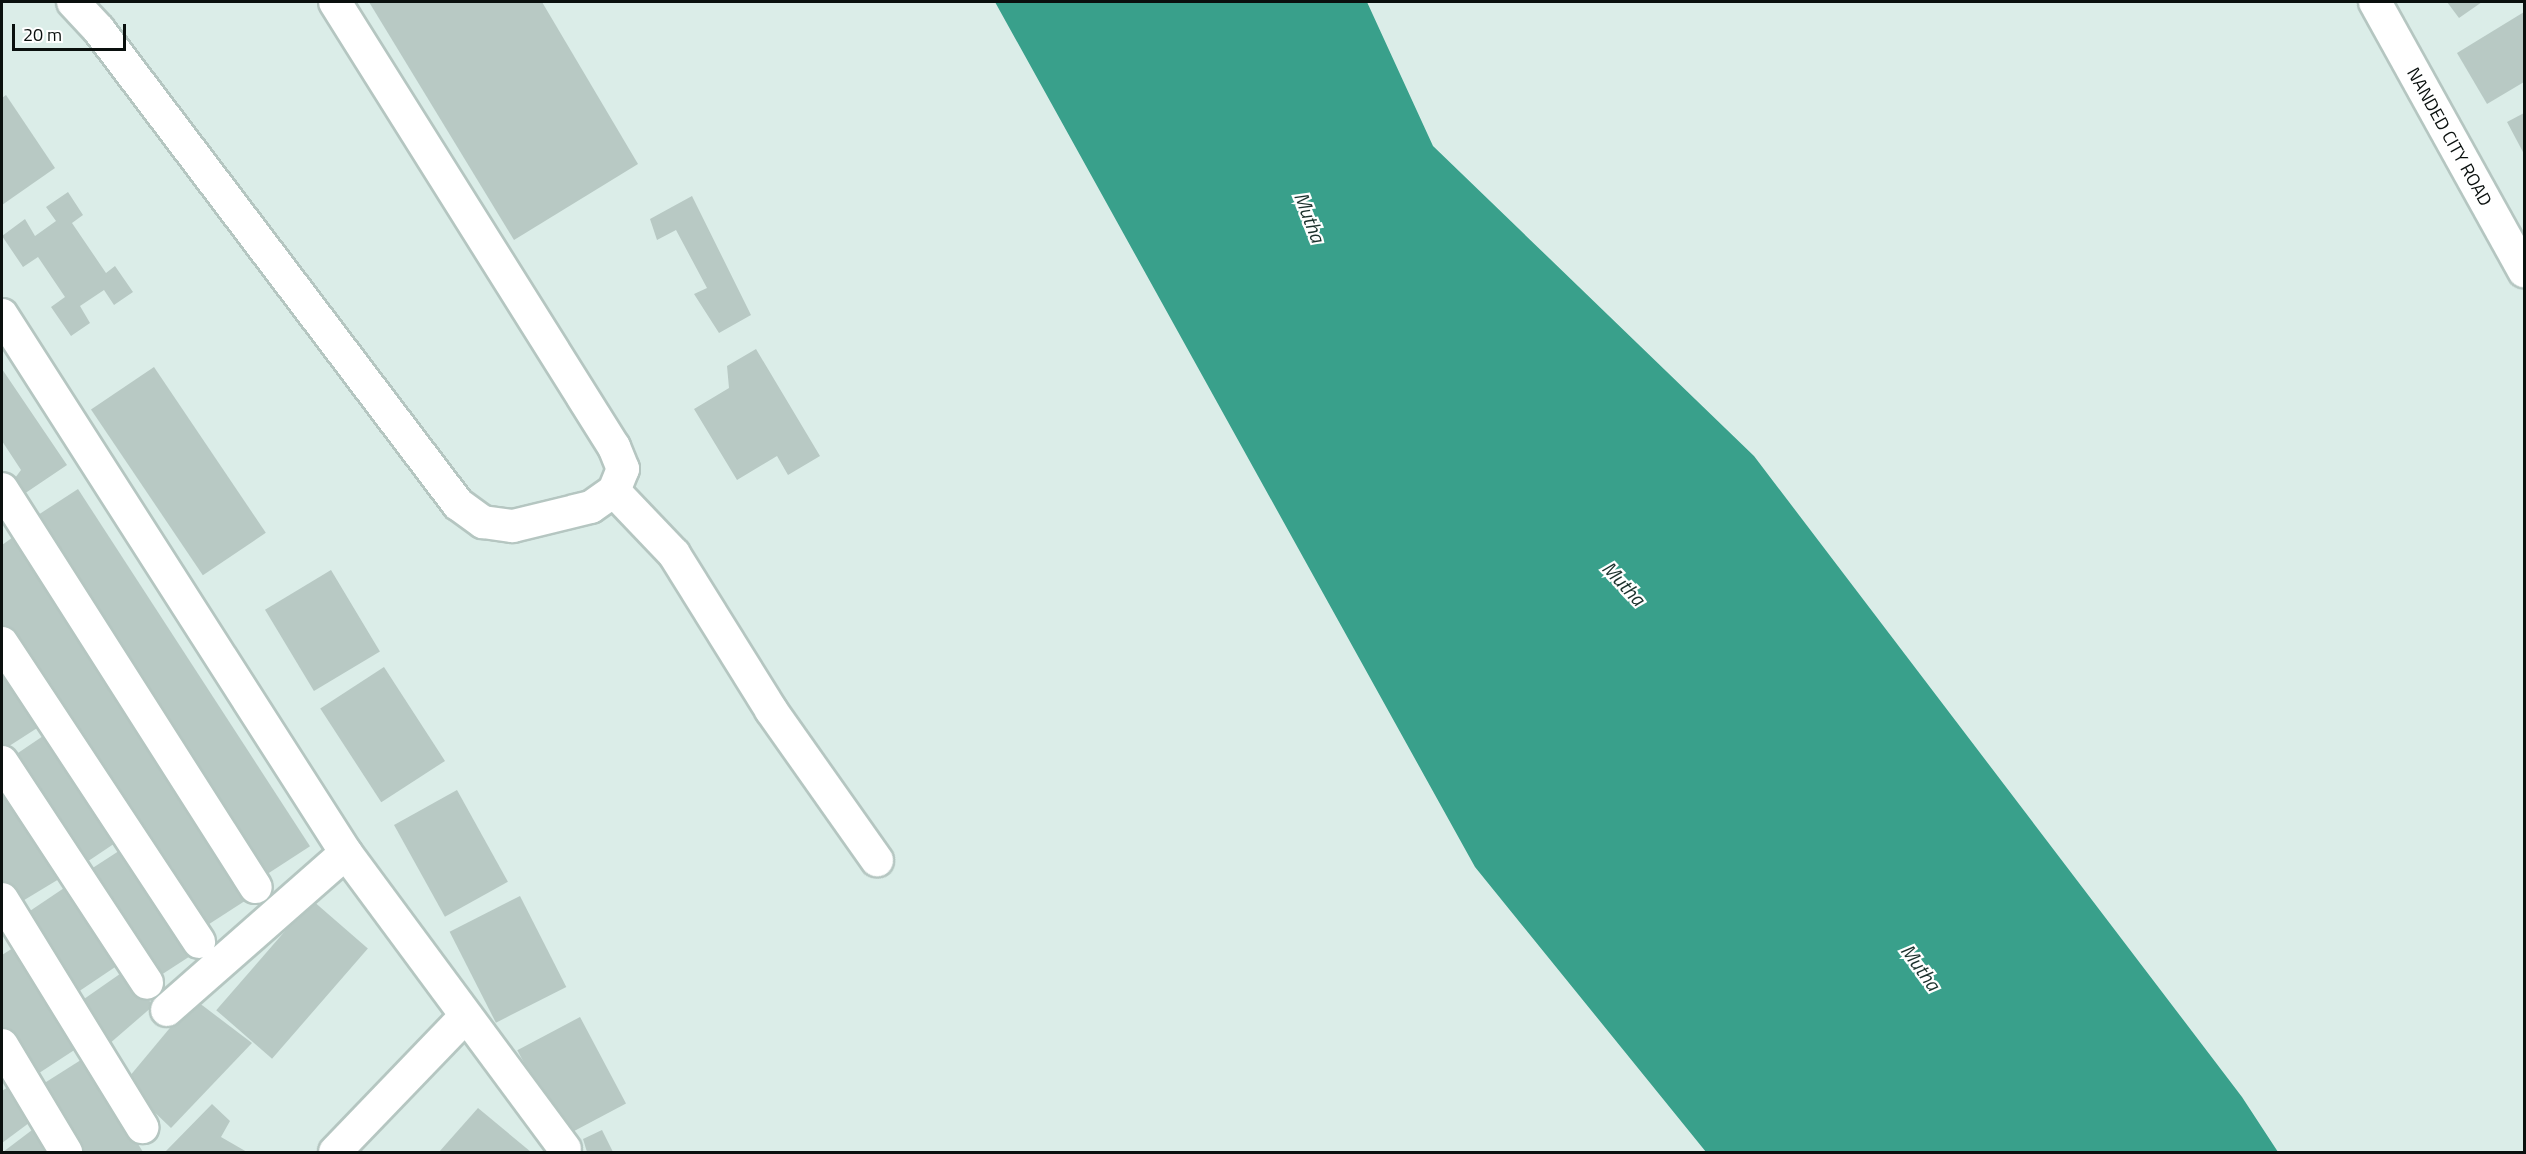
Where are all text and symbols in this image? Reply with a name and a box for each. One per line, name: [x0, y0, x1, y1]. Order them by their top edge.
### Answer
scale bar: [15, 12, 129, 50]
text: 20 m: [23, 21, 62, 48]
street label: NANDED CITY ROAD: [2402, 64, 2496, 210]
water label: Mutha: [1289, 188, 1331, 246]
water label: Mutha: [1598, 556, 1650, 610]
water label: Mutha: [1896, 939, 1946, 995]

